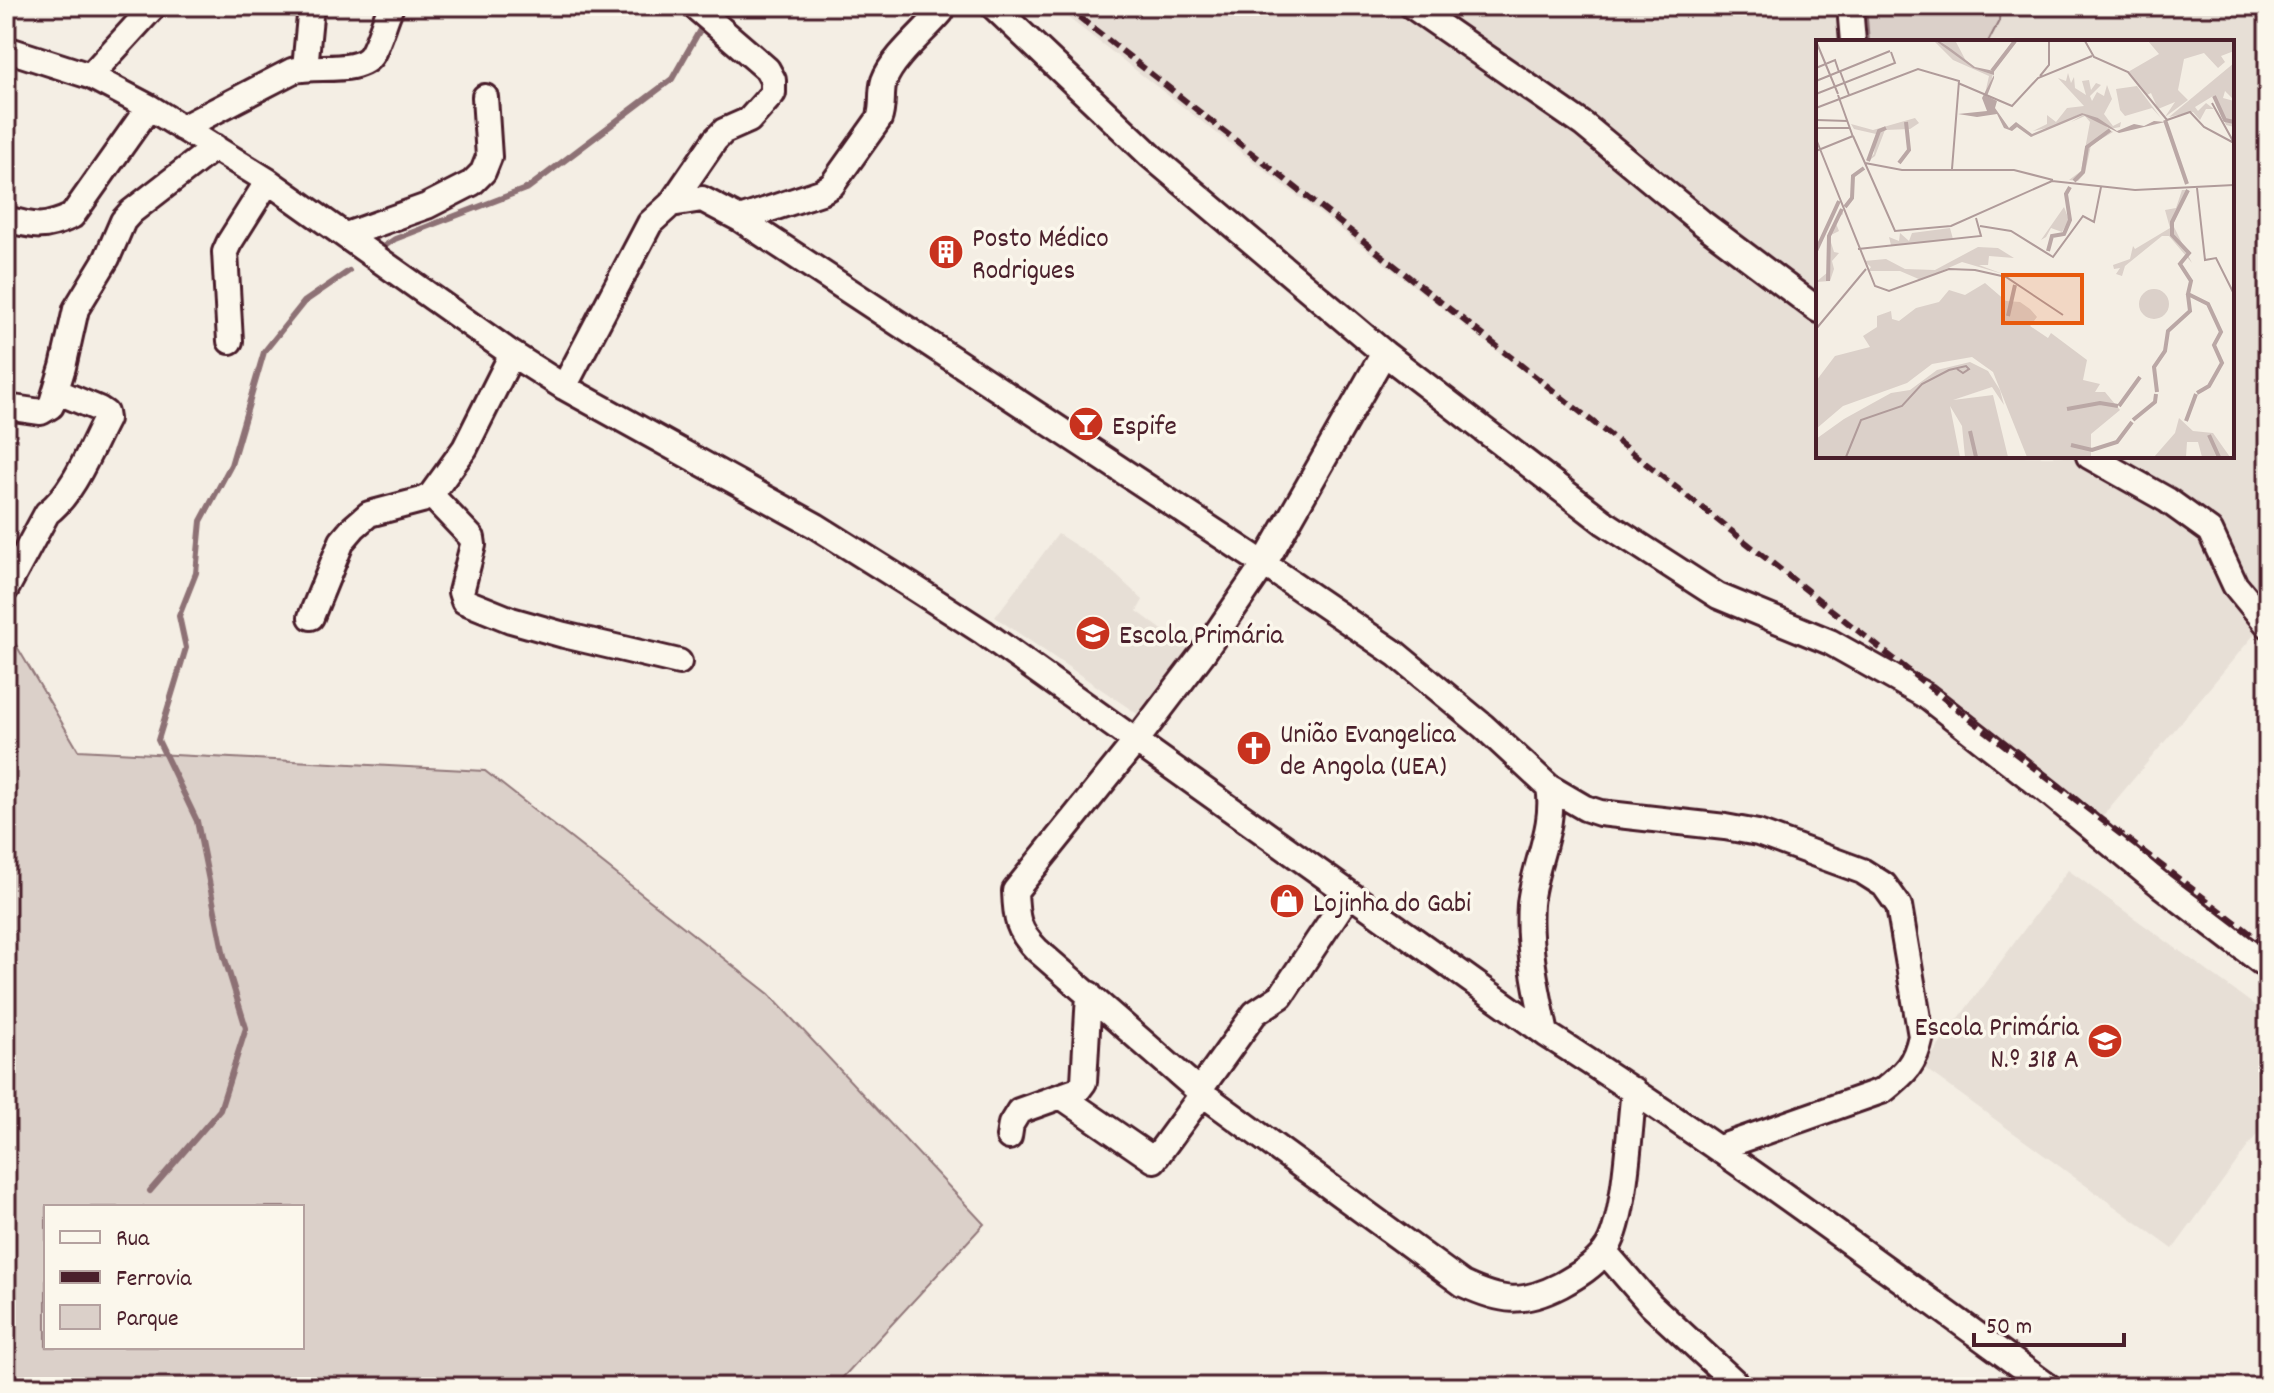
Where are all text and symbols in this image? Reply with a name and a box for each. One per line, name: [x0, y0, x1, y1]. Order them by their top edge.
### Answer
inset map: [1816, 40, 2234, 458]
place label: Posto Médico Rodrigues: [972, 221, 1109, 293]
building icon: Posto Médico Rodrigues: [927, 233, 965, 271]
bar icon: Espife: [1067, 405, 1105, 443]
place label: Espife: [1112, 409, 1177, 449]
school or university icon: Escola Primária: [1074, 614, 1112, 652]
place label: Escola Primária: [1119, 618, 1284, 658]
place label: União Evangelica de Angola (UEA): [1280, 717, 1456, 789]
church icon: União Evangelica de Angola (UEA): [1235, 729, 1273, 767]
shop icon: Lojinha do Gabi: [1268, 882, 1306, 920]
place label: Lojinha do Gabi: [1313, 886, 1471, 926]
place label: Escola Primária N.º 318 A: [1914, 1010, 2080, 1082]
school or university icon: Escola Primária N.º 318 A: [2086, 1022, 2124, 1060]
legend: [44, 1205, 304, 1349]
text: Rua: [116, 1223, 150, 1257]
text: Ferrovia: [116, 1263, 192, 1297]
scale bar: [1974, 1297, 2124, 1347]
text: Parque: [116, 1303, 179, 1337]
text: 50 m: [1986, 1311, 2032, 1345]

